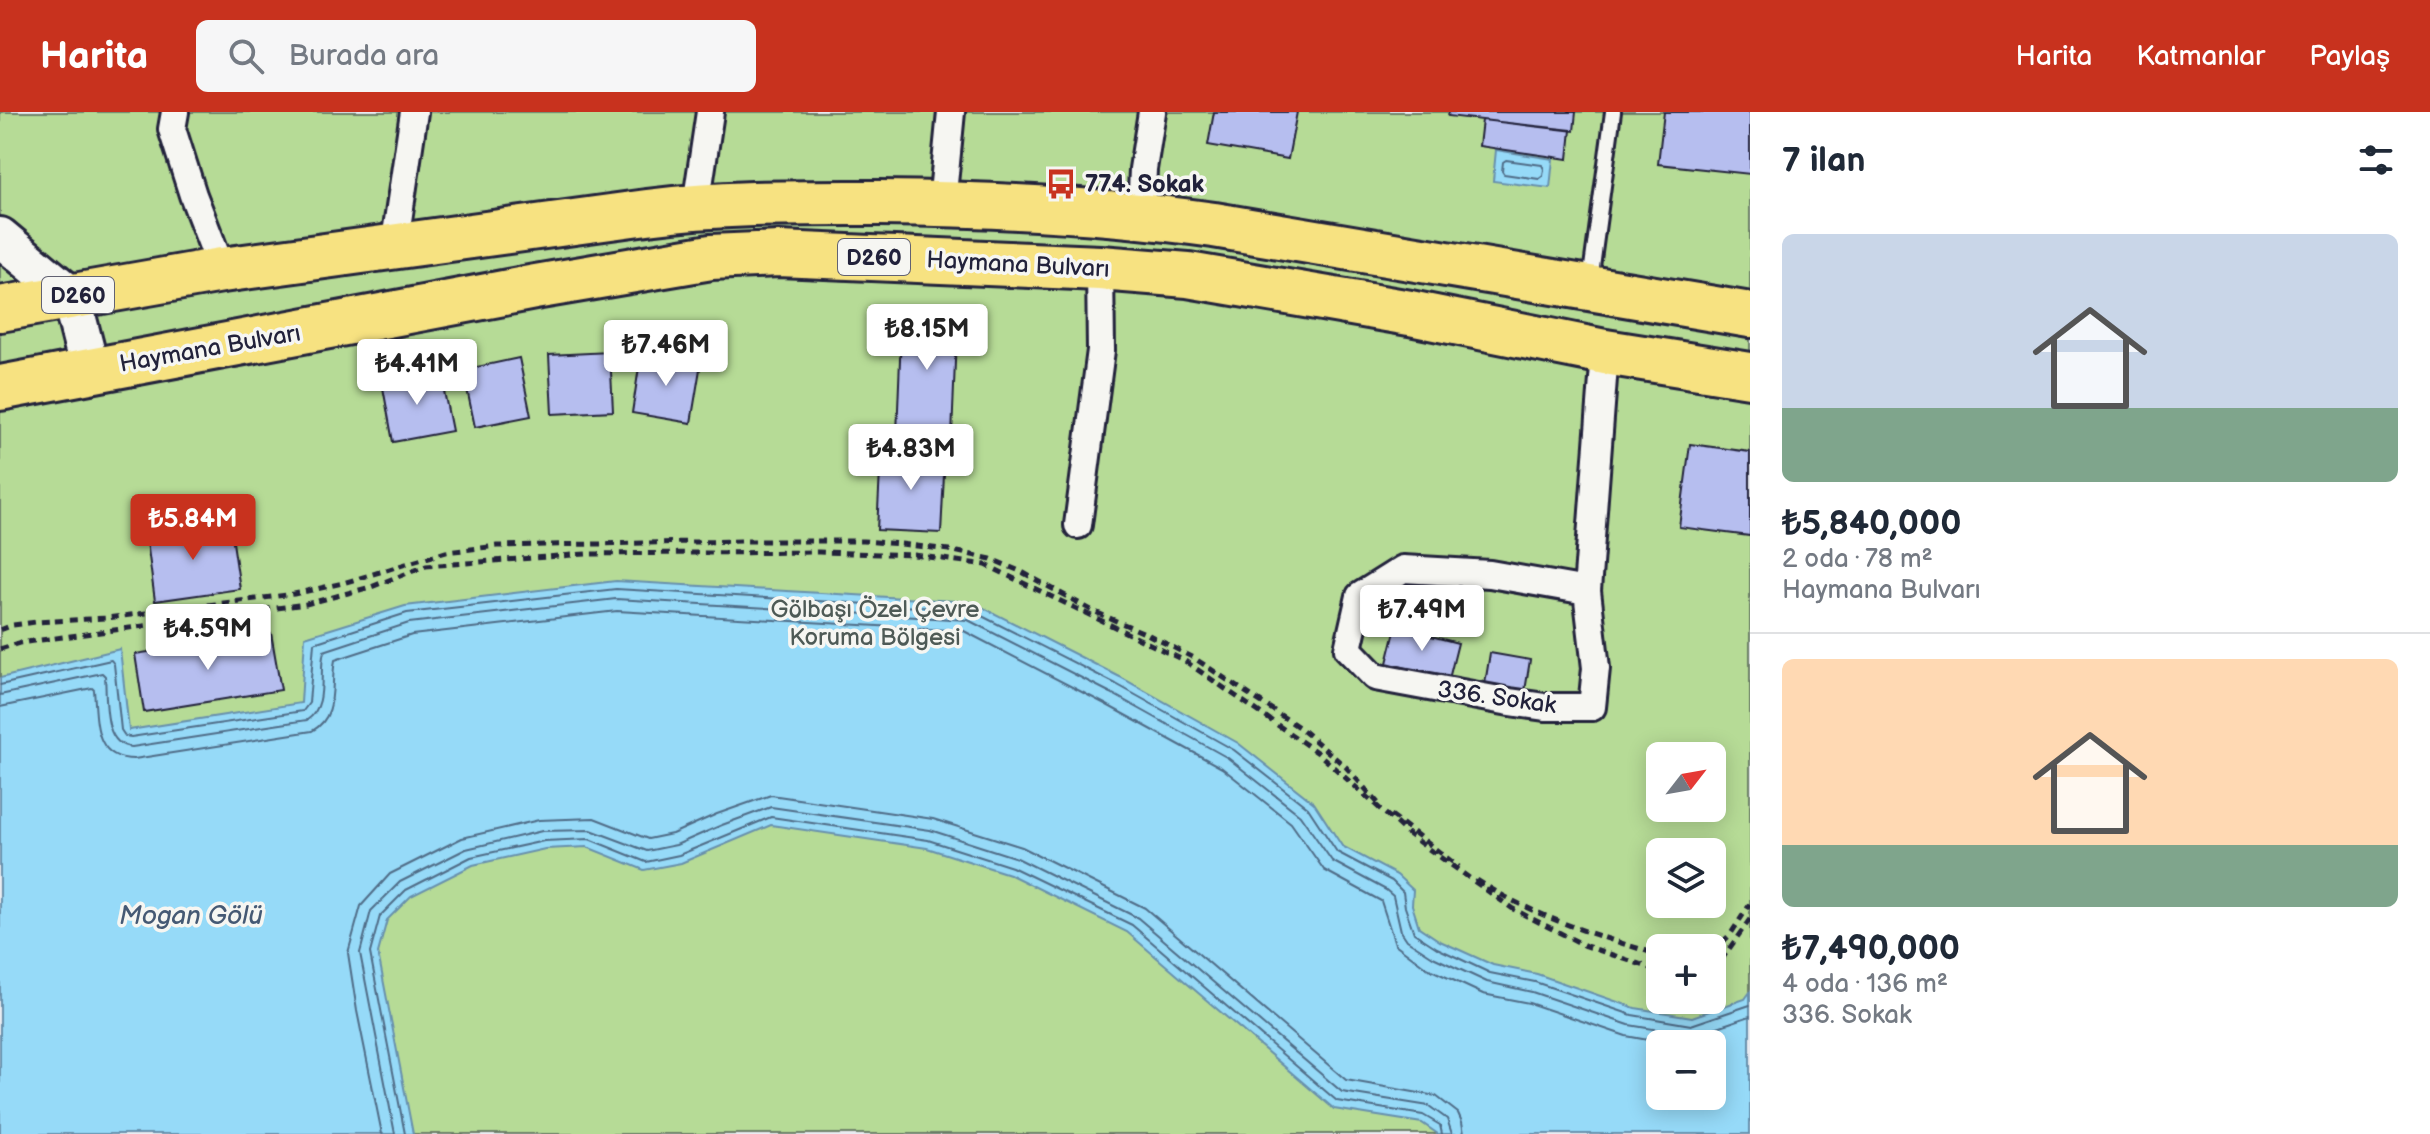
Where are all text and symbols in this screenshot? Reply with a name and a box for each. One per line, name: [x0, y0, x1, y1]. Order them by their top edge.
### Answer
search box: [196, 20, 756, 92]
text: Harita: [40, 34, 148, 79]
icon: search: [224, 34, 268, 78]
text: Burada ara: [288, 38, 439, 74]
text: Harita: [2016, 40, 2092, 73]
text: Katmanlar: [2136, 40, 2265, 73]
text: Paylaş: [2309, 40, 2390, 73]
icon: filters: [2354, 138, 2398, 182]
text: 7 ilan: [1782, 140, 1865, 181]
bus stop icon: 774. Sokak: [1044, 167, 1078, 201]
place label: 774. Sokak: [1085, 170, 1205, 199]
road number: D260: [838, 239, 910, 275]
street label: Haymana Bulvarı: [926, 245, 1110, 284]
road number: D260: [42, 277, 114, 313]
icon: home: [2018, 286, 2162, 430]
pin: ₺8.15M: [862, 304, 992, 372]
text: ₺8.15M: [885, 314, 969, 345]
street label: Haymana Bulvarı: [117, 318, 303, 379]
pin: ₺7.46M: [601, 320, 731, 388]
text: ₺7.46M: [622, 330, 710, 361]
pin: ₺4.41M: [352, 339, 482, 407]
text: ₺4.41M: [375, 349, 459, 380]
pin: ₺4.83M: [846, 424, 976, 492]
text: ₺4.83M: [866, 434, 956, 465]
pin: ₺5.84M: [128, 494, 258, 562]
text: ₺5,840,000: [1782, 503, 1961, 544]
text: ₺5.84M: [149, 504, 237, 535]
text: 2 oda · 78 m²: [1782, 544, 1933, 575]
text: Haymana Bulvarı: [1782, 575, 1981, 606]
pin: ₺7.49M: [1357, 585, 1487, 653]
park label: Gölbaşı Özel Çevre Koruma Bölgesi: [770, 595, 980, 652]
text: ₺7.49M: [1378, 595, 1466, 626]
pin: ₺4.59M: [143, 604, 273, 672]
text: ₺4.59M: [164, 614, 252, 645]
street label: 336. Sokak: [1436, 675, 1558, 720]
icon: home: [2018, 711, 2162, 855]
north arrow: [1646, 742, 1726, 822]
map controls: [1646, 742, 1726, 1110]
button: layers: [1646, 838, 1726, 918]
water label: Mogan Gölü: [119, 901, 263, 932]
text: ₺7,490,000: [1782, 928, 1960, 969]
button: +: [1646, 934, 1726, 1014]
text: 4 oda · 136 m²: [1782, 969, 1948, 1000]
text: 336. Sokak: [1782, 1000, 1912, 1031]
button: −: [1646, 1030, 1726, 1110]

